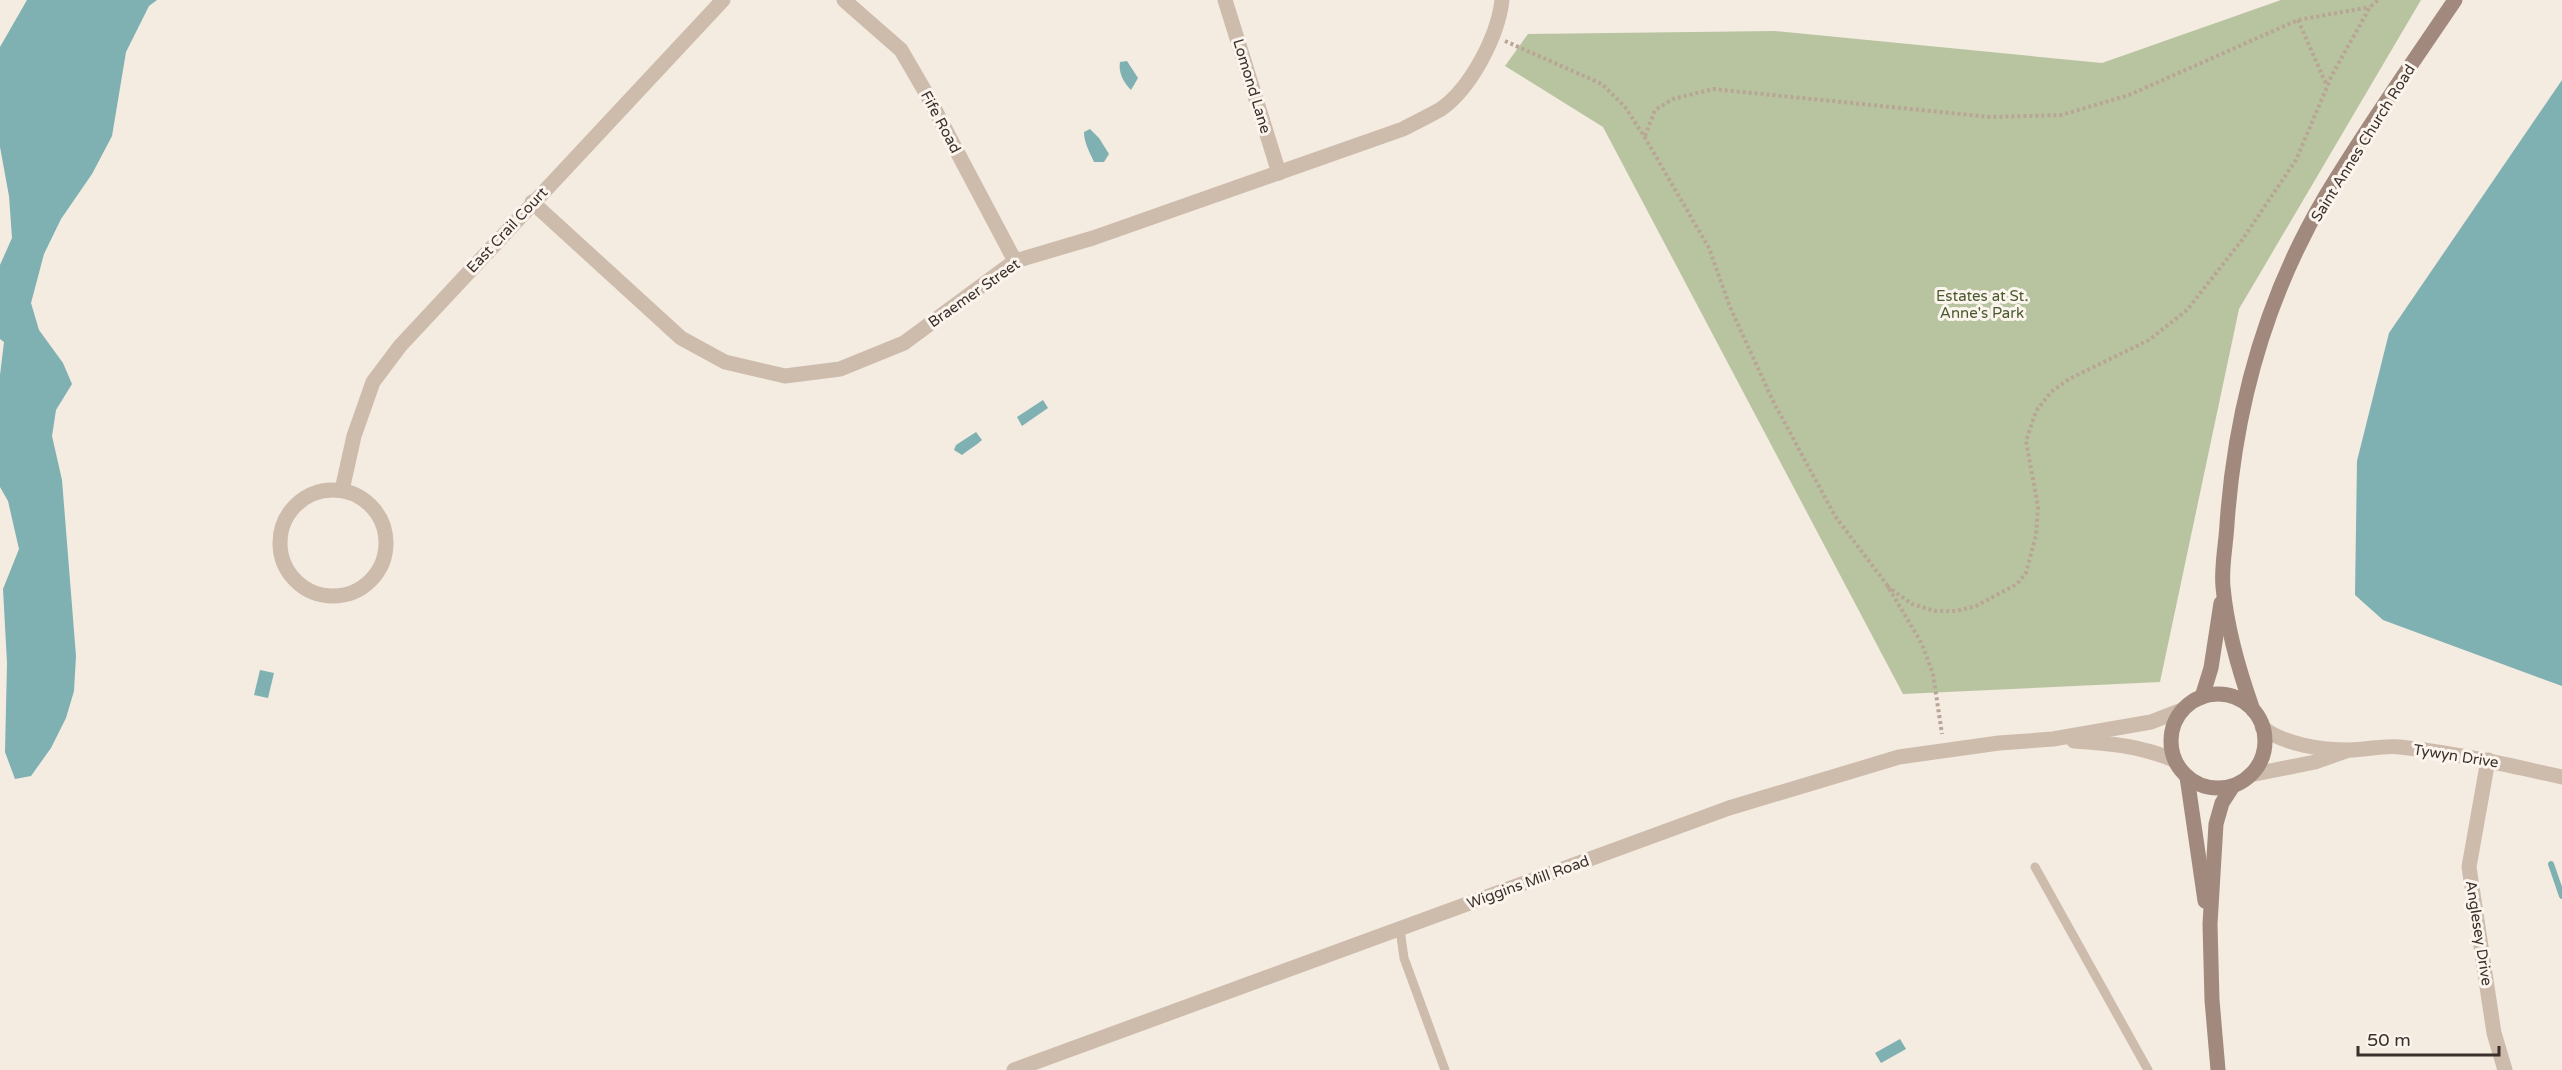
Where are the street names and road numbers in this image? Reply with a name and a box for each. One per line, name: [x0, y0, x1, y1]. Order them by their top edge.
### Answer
street label: Lomond Lane: [1229, 37, 1275, 135]
street label: Saint Annes Church Road: [2307, 61, 2419, 225]
street label: Fife Road: [917, 88, 965, 156]
street label: East Crail Court: [463, 183, 551, 277]
street label: Braemer Street: [925, 255, 1024, 331]
street label: Tywyn Drive: [2412, 740, 2500, 772]
street label: Wiggins Mill Road: [1464, 852, 1592, 912]
street label: Anglesey Drive: [2462, 879, 2496, 987]

